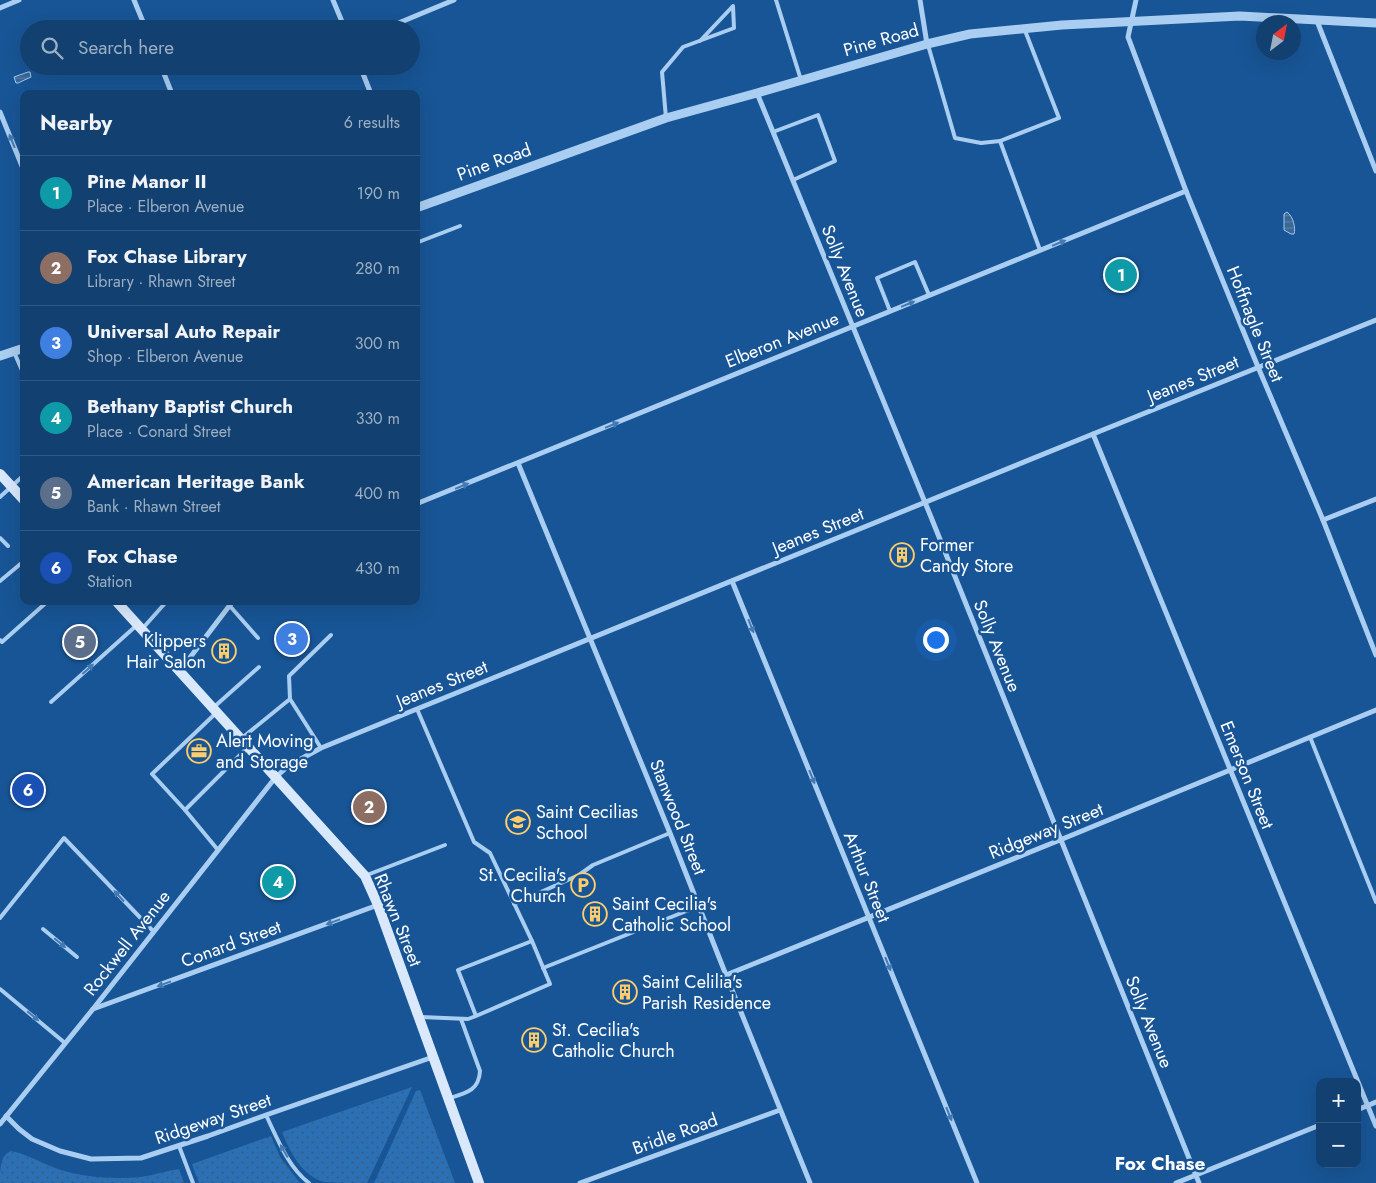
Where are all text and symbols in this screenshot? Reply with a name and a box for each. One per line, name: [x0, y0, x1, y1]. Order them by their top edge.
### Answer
north arrow: [1256, 15, 1301, 60]
street label: Pine Road: [840, 17, 922, 63]
search box: [20, 20, 420, 75]
icon: search: [38, 34, 66, 62]
text: Search here: [78, 34, 174, 61]
text: Nearby: [40, 108, 112, 138]
text: 6 results: [344, 111, 400, 134]
one-way arrow: [8, 134, 15, 149]
street label: Pine Road: [453, 137, 535, 187]
text: Pine Manor II: [87, 168, 207, 195]
text: 1: [52, 182, 60, 205]
text: 190 m: [357, 182, 400, 205]
text: Place · Elberon Avenue: [87, 195, 244, 218]
street label: Solly Avenue: [815, 221, 875, 321]
one-way arrow: [1052, 239, 1067, 247]
text: Fox Chase Library: [87, 243, 247, 270]
pin: 1: [1105, 256, 1137, 294]
text: 2: [51, 257, 61, 280]
text: 280 m: [355, 257, 400, 280]
street label: Hoffnagle Street: [1220, 262, 1290, 387]
text: Library · Rhawn Street: [87, 270, 235, 293]
one-way arrow: [901, 299, 916, 307]
street label: Elberon Avenue: [721, 305, 843, 375]
text: Universal Auto Repair: [87, 318, 280, 345]
text: 3: [51, 332, 61, 355]
text: 300 m: [355, 332, 400, 355]
text: Shop · Elberon Avenue: [87, 345, 243, 368]
street label: Jeanes Street: [1142, 349, 1243, 410]
text: Bethany Baptist Church: [87, 393, 293, 420]
text: 4: [50, 407, 62, 430]
text: 330 m: [356, 407, 400, 430]
text: Place · Conard Street: [87, 420, 231, 443]
one-way arrow: [605, 420, 619, 428]
text: American Heritage Bank: [87, 468, 305, 495]
one-way arrow: [454, 481, 469, 489]
text: 5: [51, 482, 61, 505]
text: 400 m: [354, 482, 400, 505]
text: Bank · Rhawn Street: [87, 495, 221, 518]
street label: Jeanes Street: [767, 501, 868, 562]
place label: Former Candy Store: [920, 532, 1013, 579]
building icon: Former Candy Store: [889, 542, 915, 568]
text: Fox Chase: [87, 543, 178, 570]
text: 6: [51, 557, 61, 580]
text: 430 m: [355, 557, 400, 580]
text: Station: [87, 570, 132, 593]
street label: Solly Avenue: [967, 596, 1027, 696]
one-way arrow: [747, 619, 755, 633]
pin: 3: [276, 620, 308, 658]
pin: 5: [64, 623, 96, 661]
your location: [923, 627, 949, 653]
place label: Klippers Hair Salon: [126, 628, 206, 675]
building icon: Klippers Hair Salon: [211, 638, 237, 664]
street label: Jeanes Street: [391, 654, 492, 715]
one-way arrow: [81, 663, 93, 675]
street label: Emerson Street: [1214, 717, 1281, 833]
place label: Alert Moving and Storage: [216, 728, 314, 775]
office icon: Alert Moving and Storage: [186, 738, 212, 764]
street label: Stanwood Street: [643, 755, 713, 879]
one-way arrow: [808, 770, 816, 784]
pin: 6: [12, 771, 44, 809]
pin: 2: [353, 788, 385, 826]
street label: Ridgeway Street: [985, 796, 1108, 866]
place label: Saint Cecilias School: [536, 799, 638, 846]
school or university icon: Saint Cecilias School: [505, 809, 531, 835]
street label: Arthur Street: [837, 828, 897, 927]
place label: St. Cecilia's Church: [479, 862, 566, 909]
pin: 4: [262, 863, 294, 901]
street label: Rhawn Street: [368, 870, 429, 971]
parking icon: St. Cecilia's Church: [570, 872, 596, 898]
street label: Rockwell Avenue: [77, 885, 177, 1001]
one-way arrow: [113, 891, 125, 903]
place label: Saint Cecilia's Catholic School: [612, 891, 731, 938]
building icon: Saint Cecilia's Catholic School: [582, 901, 608, 927]
street label: Conard Street: [177, 914, 285, 974]
one-way arrow: [325, 919, 340, 926]
one-way arrow: [53, 937, 66, 948]
one-way arrow: [884, 956, 892, 971]
place label: Saint Celilia's Parish Residence: [642, 969, 771, 1016]
street label: Solly Avenue: [1119, 972, 1179, 1072]
building icon: Saint Celilia's Parish Residence: [612, 979, 638, 1005]
one-way arrow: [156, 981, 171, 988]
one-way arrow: [26, 1010, 38, 1022]
place label: St. Cecilia's Catholic Church: [552, 1017, 675, 1064]
building icon: St. Cecilia's Catholic Church: [521, 1027, 547, 1053]
map controls: [1316, 1078, 1361, 1168]
button: +: [1316, 1078, 1361, 1123]
street label: Ridgeway Street: [151, 1087, 275, 1151]
street label: Bridle Road: [629, 1107, 721, 1161]
one-way arrow: [945, 1107, 953, 1122]
button: −: [1316, 1123, 1361, 1168]
one-way arrow: [280, 1145, 289, 1158]
district label: Fox Chase: [1115, 1150, 1205, 1177]

